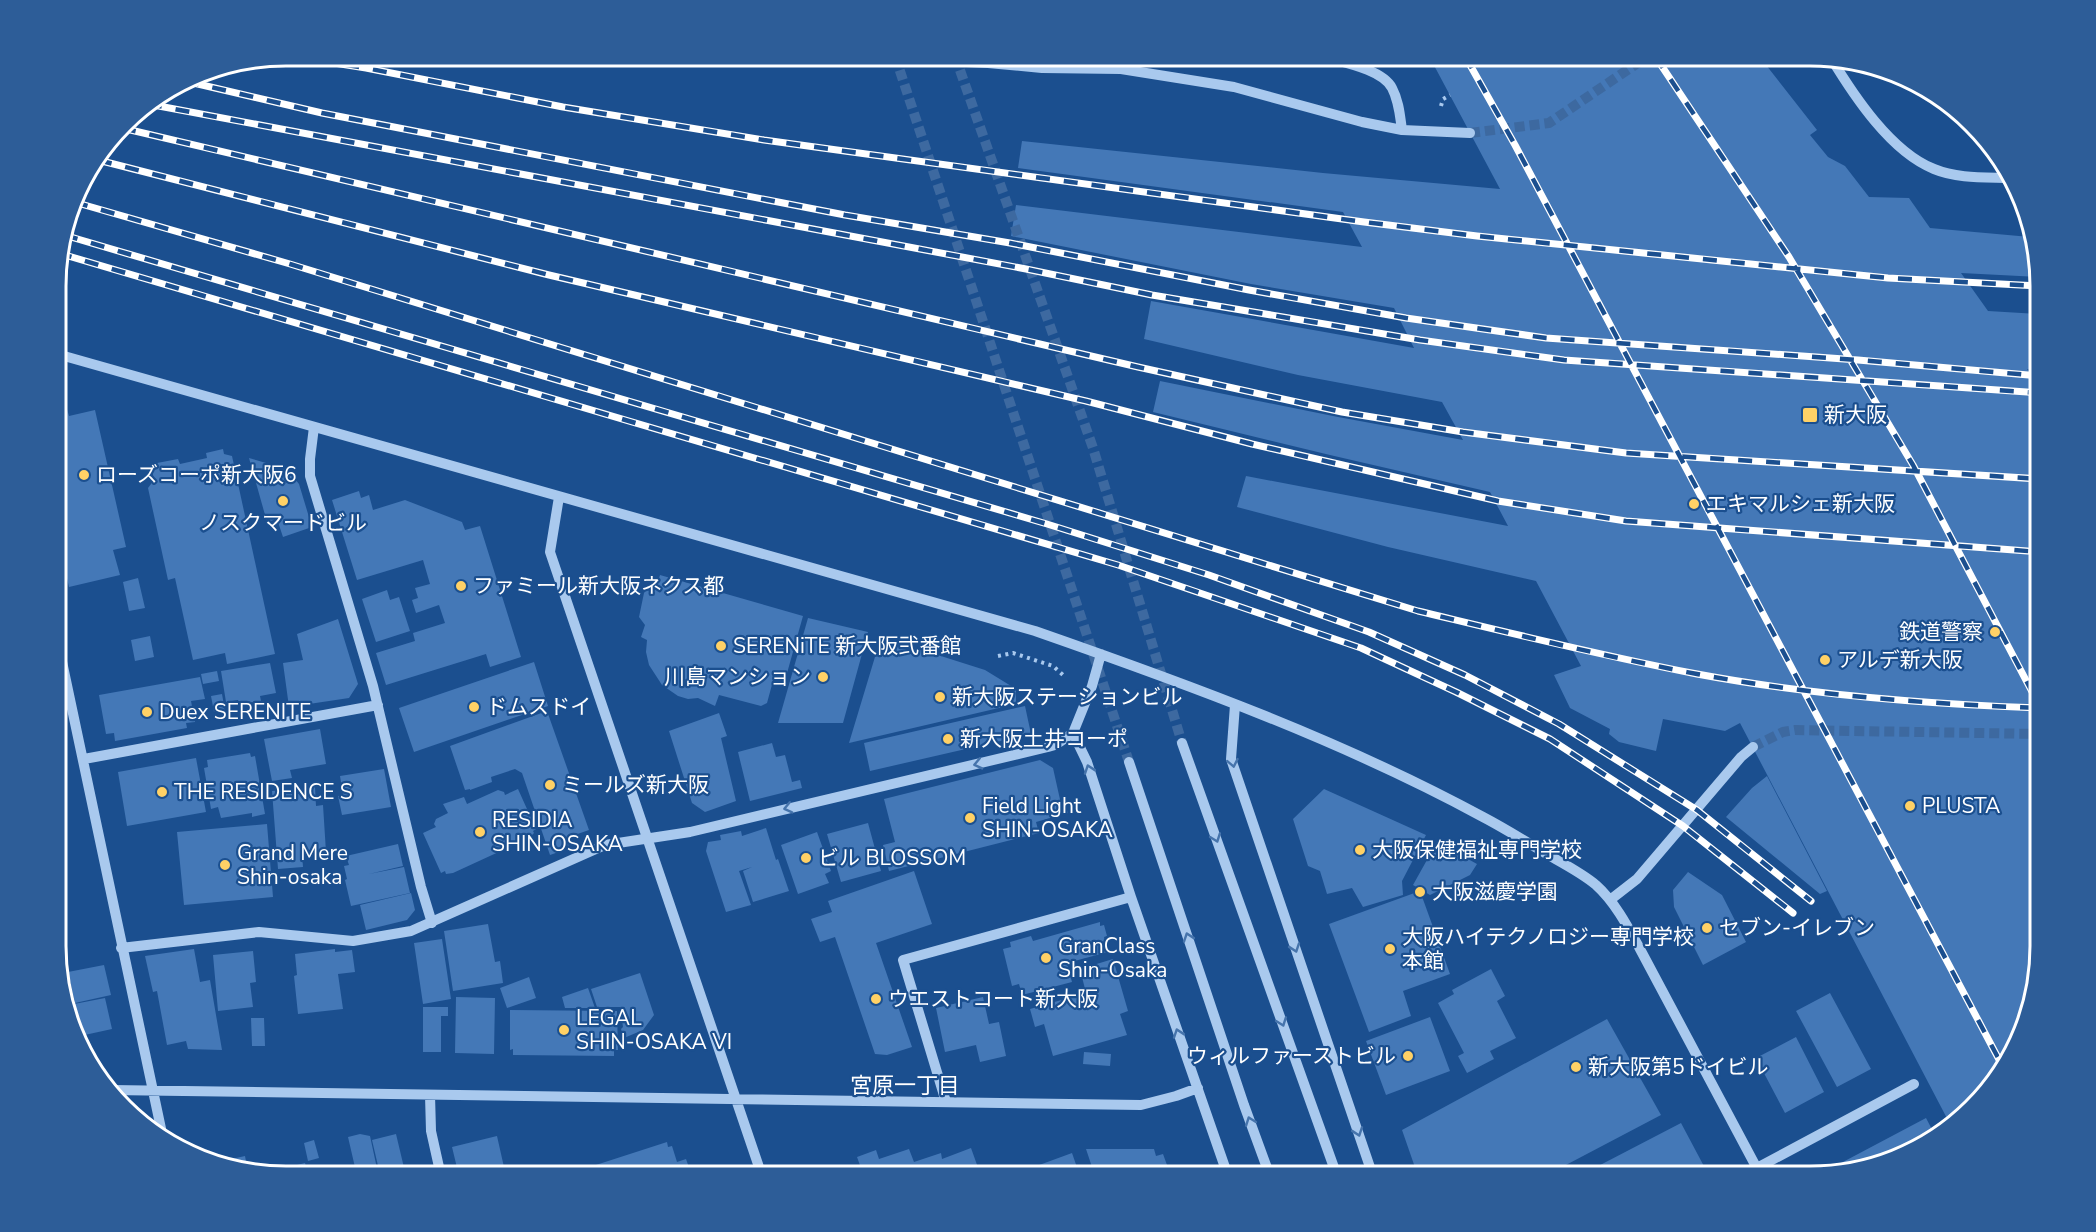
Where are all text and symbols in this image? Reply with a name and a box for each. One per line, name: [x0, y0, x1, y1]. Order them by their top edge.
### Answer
place label: 新大阪: [1824, 401, 1887, 429]
marker: 新大阪: [1801, 406, 1819, 424]
place label: ローズコーポ新大阪6: [96, 461, 297, 489]
marker: ローズコーポ新大阪6: [77, 468, 91, 482]
place label: エキマルシェ新大阪: [1706, 490, 1895, 518]
marker: ノスクマードビル: [276, 494, 290, 508]
marker: エキマルシェ新大阪: [1687, 497, 1701, 511]
place label: ノスクマードビル: [199, 509, 367, 537]
place label: ファミール新大阪ネクス都: [473, 572, 724, 600]
marker: ファミール新大阪ネクス都: [454, 579, 468, 593]
place label: 鉄道警察: [1899, 618, 1983, 646]
marker: 鉄道警察: [1988, 625, 2002, 639]
place label: SERENiTE 新大阪弐番館: [733, 632, 961, 660]
marker: SERENiTE 新大阪弐番館: [714, 639, 728, 653]
place label: アルデ新大阪: [1837, 646, 1963, 674]
marker: アルデ新大阪: [1818, 653, 1832, 667]
place label: 川島マンション: [664, 663, 811, 691]
marker: 川島マンション: [816, 670, 830, 684]
place label: 新大阪ステーションビル: [952, 683, 1183, 711]
marker: 新大阪ステーションビル: [933, 690, 947, 704]
place label: ドムスドイ: [486, 693, 591, 721]
place label: Duex SERENITE: [159, 698, 311, 726]
marker: ドムスドイ: [467, 700, 481, 714]
marker: Duex SERENITE: [140, 705, 154, 719]
place label: 新大阪土井コーポ: [960, 725, 1128, 753]
marker: 新大阪土井コーポ: [941, 732, 955, 746]
one-way arrow: [973, 756, 983, 769]
one-way arrow: [1226, 758, 1239, 768]
one-way arrow: [1083, 764, 1096, 774]
place label: ミールズ新大阪: [562, 771, 709, 799]
place label: THE RESIDENCE S: [174, 778, 353, 806]
marker: ミールズ新大阪: [543, 778, 557, 792]
marker: THE RESIDENCE S: [155, 785, 169, 799]
place label: Field Light SHIN-OSAKA: [982, 792, 1113, 844]
place label: PLUSTA: [1922, 792, 2000, 820]
marker: PLUSTA: [1903, 799, 1917, 813]
one-way arrow: [784, 801, 794, 814]
place label: RESIDIA SHIN-OSAKA: [492, 806, 623, 858]
marker: Field Light SHIN-OSAKA: [963, 811, 977, 825]
marker: RESIDIA SHIN-OSAKA: [473, 825, 487, 839]
one-way arrow: [1208, 832, 1221, 843]
place label: 大阪保健福祉専門学校: [1372, 836, 1582, 864]
place label: Grand Mere Shin-osaka: [237, 839, 348, 891]
marker: 大阪保健福祉専門学校: [1353, 843, 1367, 857]
place label: ビル BLOSSOM: [818, 844, 966, 872]
marker: ビル BLOSSOM: [799, 851, 813, 865]
marker: Grand Mere Shin-osaka: [218, 858, 232, 872]
place label: 大阪滋慶学園: [1432, 878, 1558, 906]
marker: 大阪滋慶学園: [1413, 885, 1427, 899]
place label: セブン-イレブン: [1719, 914, 1875, 942]
marker: セブン-イレブン: [1700, 921, 1714, 935]
place label: 大阪ハイテクノロジー専門学校 本館: [1402, 923, 1694, 975]
place label: GranClass Shin-Osaka: [1058, 932, 1167, 984]
one-way arrow: [1182, 932, 1195, 943]
one-way arrow: [1288, 942, 1300, 952]
marker: 大阪ハイテクノロジー専門学校 本館: [1383, 942, 1397, 956]
marker: GranClass Shin-Osaka: [1039, 951, 1053, 965]
place label: ウエストコート新大阪: [888, 985, 1098, 1013]
marker: ウエストコート新大阪: [869, 992, 883, 1006]
place label: LEGAL SHIN-OSAKA VI: [576, 1004, 732, 1056]
one-way arrow: [1274, 1016, 1287, 1026]
marker: LEGAL SHIN-OSAKA VI: [557, 1023, 571, 1037]
one-way arrow: [1173, 1028, 1186, 1039]
place label: ウィルファーストビル: [1187, 1042, 1396, 1070]
marker: ウィルファーストビル: [1401, 1049, 1415, 1063]
place label: 新大阪第5ドイビル: [1588, 1053, 1769, 1081]
marker: 新大阪第5ドイビル: [1569, 1060, 1583, 1074]
district label: 宮原一丁目: [850, 1071, 960, 1101]
one-way arrow: [1245, 1116, 1258, 1127]
one-way arrow: [1350, 1126, 1363, 1137]

